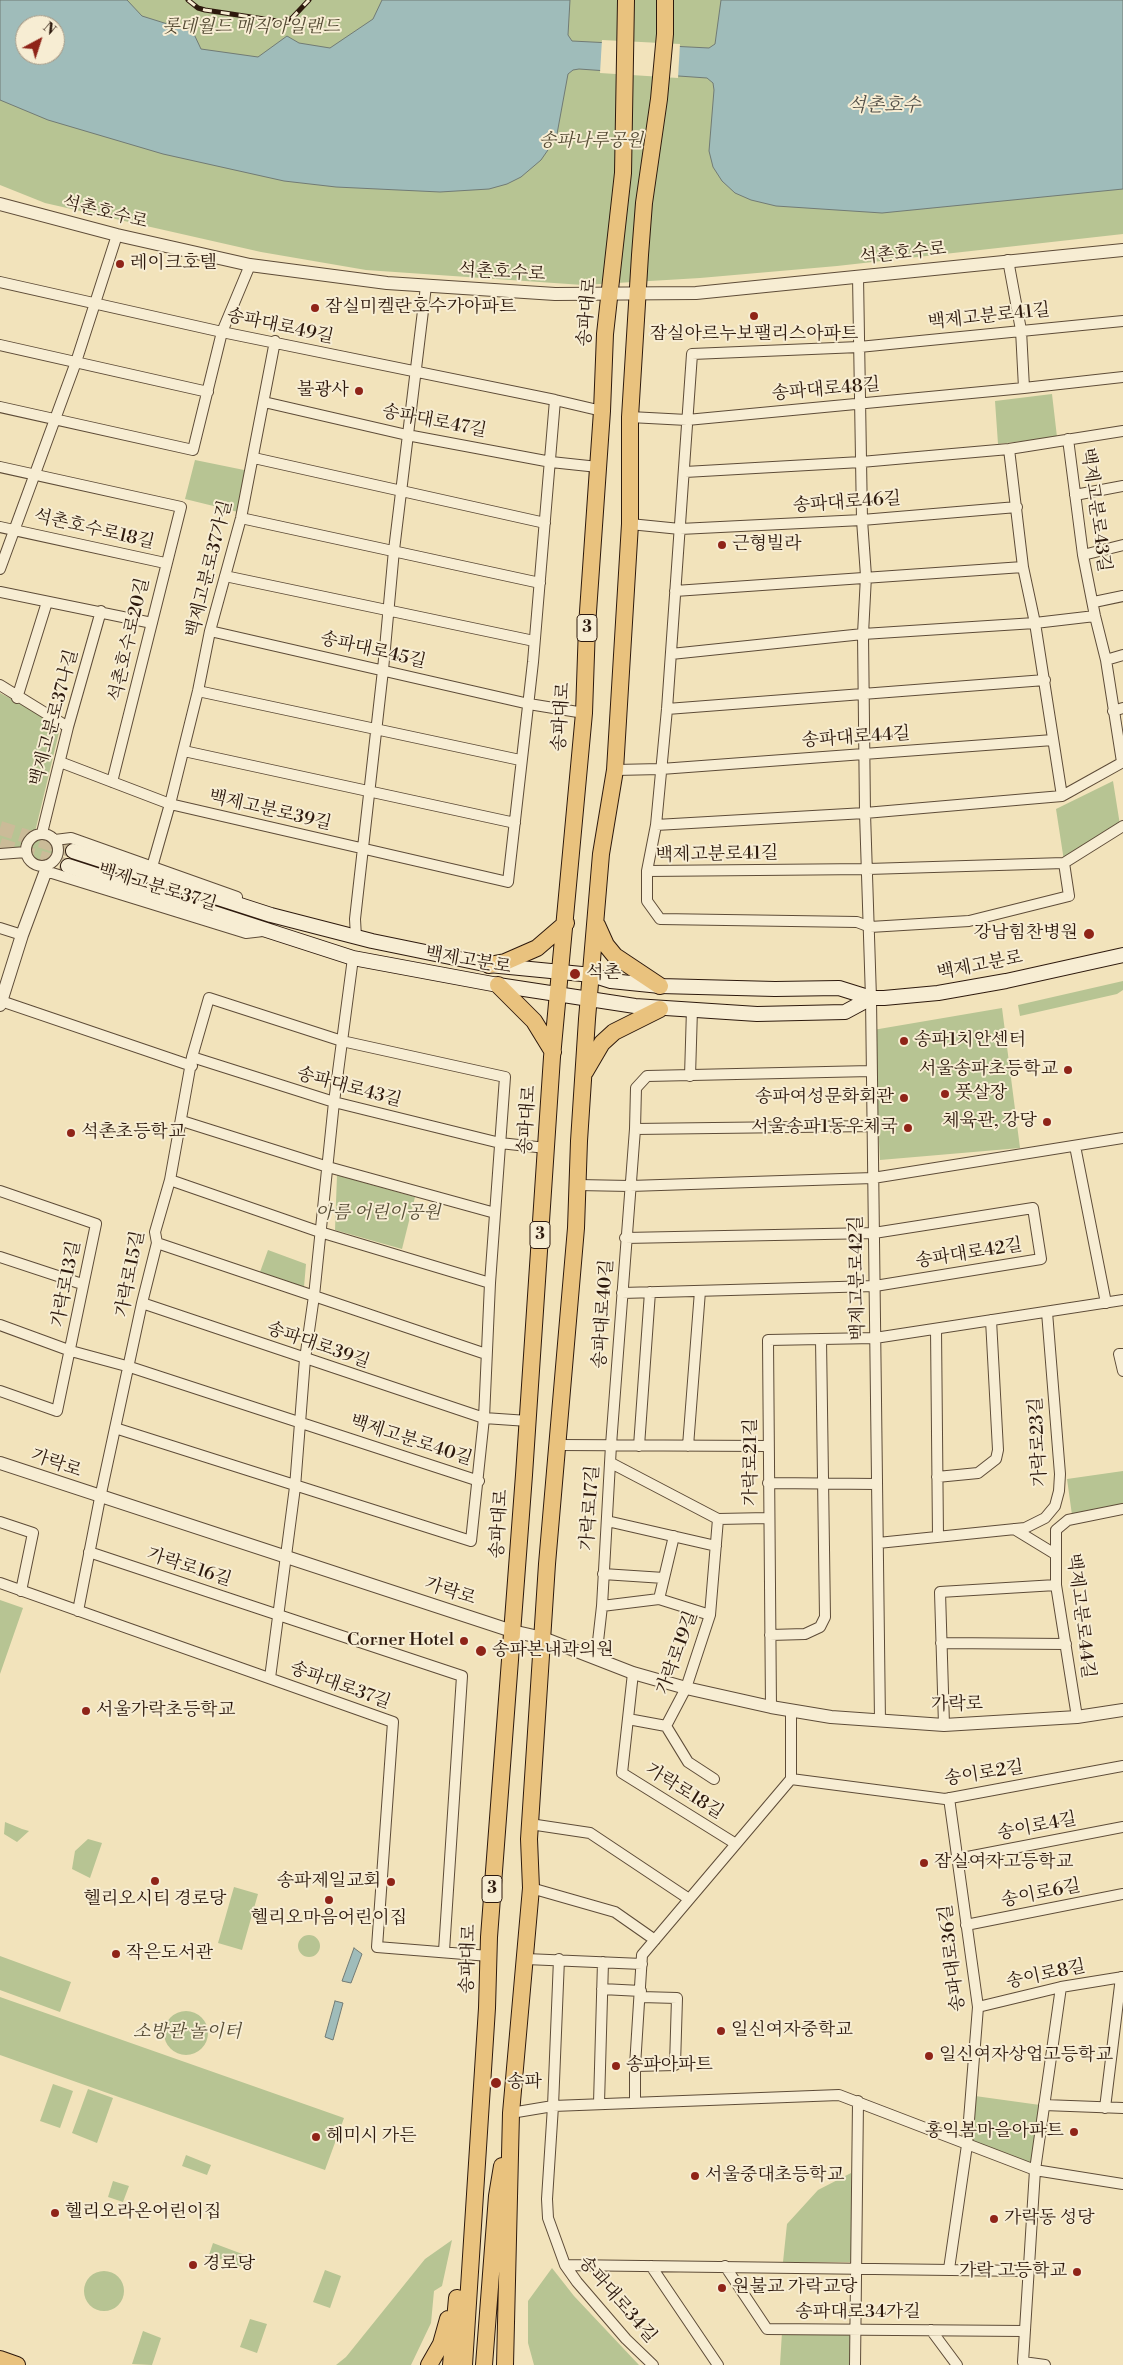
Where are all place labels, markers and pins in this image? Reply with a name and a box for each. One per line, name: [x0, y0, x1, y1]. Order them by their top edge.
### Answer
place label: 레이크호텔: [130, 253, 217, 275]
marker: 레이크호텔: [114, 258, 126, 270]
place label: 잠실미켈란호수가아파트: [325, 297, 516, 319]
marker: 잠실미켈란호수가아파트: [309, 302, 321, 314]
marker: 잠실아르누보팰리스아파트: [748, 310, 760, 322]
place label: 잠실아르누보팰리스아파트: [650, 324, 858, 346]
place label: 불광사: [297, 380, 349, 402]
marker: 불광사: [353, 385, 365, 397]
place label: 근형빌라: [732, 534, 802, 556]
marker: 근형빌라: [716, 539, 728, 551]
place label: 강남힘찬병원: [974, 923, 1078, 945]
marker: 강남힘찬병원: [1082, 927, 1096, 941]
place label: 석촌: [586, 963, 621, 985]
marker: 석촌: [568, 967, 582, 981]
place label: 송파1치안센터: [914, 1030, 1026, 1052]
marker: 송파1치안센터: [898, 1035, 910, 1047]
place label: 서울송파초등학교: [919, 1059, 1058, 1081]
marker: 서울송파초등학교: [1062, 1064, 1074, 1076]
place label: 풋살장: [955, 1083, 1007, 1105]
place label: 송파여성문화회관: [755, 1087, 894, 1109]
marker: 풋살장: [939, 1088, 951, 1100]
marker: 송파여성문화회관: [898, 1092, 910, 1104]
place label: 체육관, 강당: [942, 1111, 1037, 1133]
marker: 체육관, 강당: [1041, 1116, 1053, 1128]
place label: 서울송파1동우체국: [751, 1117, 898, 1139]
place label: 석촌초등학교: [81, 1122, 185, 1144]
marker: 서울송파1동우체국: [902, 1122, 914, 1134]
marker: 석촌초등학교: [65, 1127, 77, 1139]
place label: Corner Hotel: [347, 1630, 454, 1652]
marker: Corner Hotel: [458, 1635, 470, 1647]
place label: 송파본내과의원: [492, 1640, 614, 1662]
marker: 송파본내과의원: [474, 1644, 488, 1658]
place label: 서울가락초등학교: [96, 1700, 235, 1722]
marker: 서울가락초등학교: [80, 1705, 92, 1717]
place label: 잠실여자고등학교: [934, 1852, 1073, 1874]
marker: 잠실여자고등학교: [918, 1857, 930, 1869]
place label: 송파제일교회: [277, 1871, 381, 1893]
marker: 헬리오시티 경로당: [149, 1875, 161, 1887]
marker: 송파제일교회: [385, 1876, 397, 1888]
place label: 헬리오시티 경로당: [84, 1889, 226, 1911]
marker: 헬리오마음어린이집: [323, 1894, 335, 1906]
place label: 헬리오마음어린이집: [251, 1908, 407, 1930]
place label: 작은도서관: [126, 1943, 213, 1965]
marker: 작은도서관: [110, 1948, 122, 1960]
place label: 일신여자중학교: [731, 2020, 853, 2042]
marker: 일신여자중학교: [715, 2025, 727, 2037]
place label: 일신여자상업고등학교: [939, 2045, 1113, 2067]
marker: 일신여자상업고등학교: [923, 2050, 935, 2062]
place label: 송파아파트: [626, 2055, 713, 2077]
marker: 송파아파트: [610, 2060, 622, 2072]
place label: 송파: [507, 2072, 542, 2094]
marker: 송파: [489, 2076, 503, 2090]
place label: 홍익봄마을아파트: [925, 2121, 1064, 2143]
place label: 헤미시 가든: [326, 2126, 417, 2148]
marker: 홍익봄마을아파트: [1068, 2126, 1080, 2138]
marker: 헤미시 가든: [310, 2131, 322, 2143]
place label: 서울중대초등학교: [705, 2165, 844, 2187]
marker: 서울중대초등학교: [689, 2170, 701, 2182]
place label: 헬리오라온어린이집: [65, 2202, 221, 2224]
marker: 헬리오라온어린이집: [49, 2207, 61, 2219]
place label: 가락동 성당: [1004, 2208, 1095, 2230]
marker: 가락동 성당: [988, 2213, 1000, 2225]
place label: 경로당: [203, 2254, 255, 2276]
marker: 경로당: [187, 2259, 199, 2271]
place label: 가락 고등학교: [959, 2261, 1067, 2283]
marker: 가락 고등학교: [1071, 2266, 1083, 2278]
place label: 원불교 가락교당: [732, 2277, 857, 2299]
marker: 원불교 가락교당: [716, 2282, 728, 2294]

